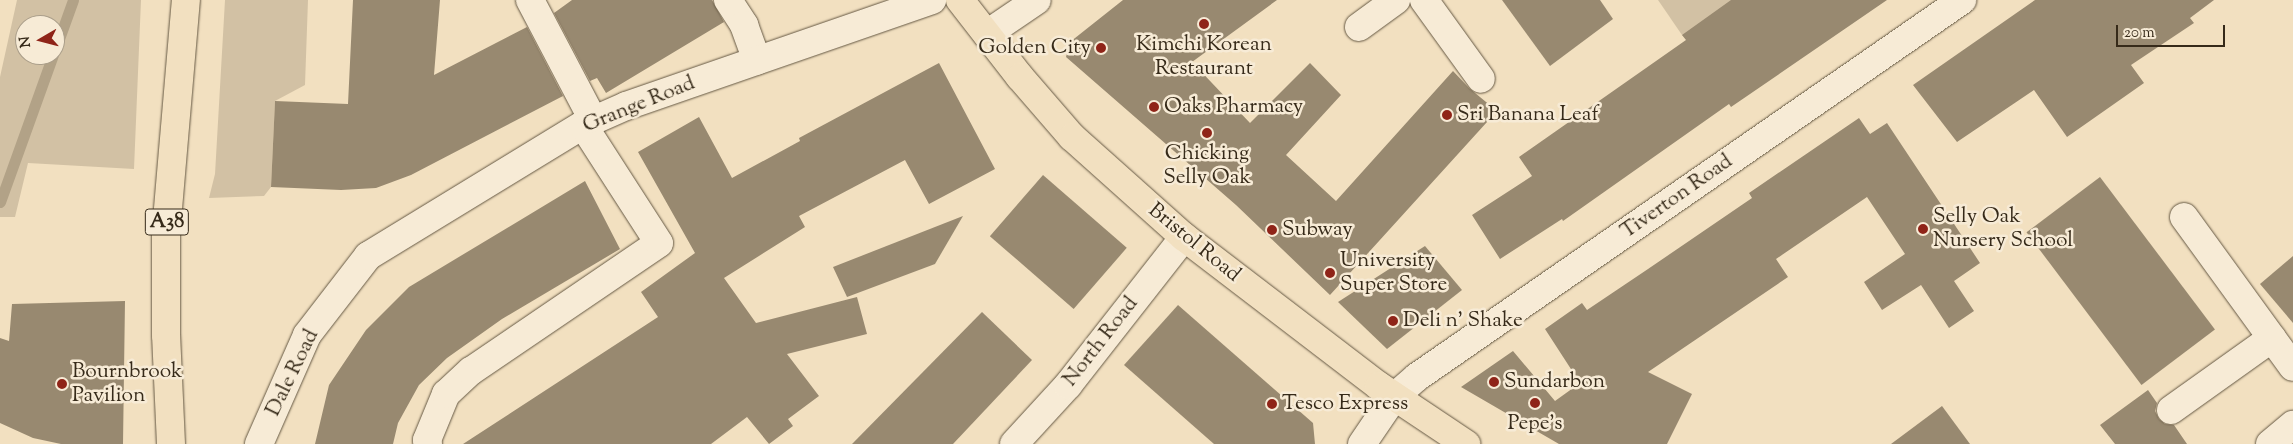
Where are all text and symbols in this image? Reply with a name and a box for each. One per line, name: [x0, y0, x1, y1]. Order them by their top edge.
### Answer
north arrow: [15, 15, 65, 65]
scale bar: [2118, 15, 2227, 47]
marker: Kimchi Korean Restaurant: [1198, 18, 1210, 30]
text: 20 m: [2124, 23, 2155, 44]
place label: Kimchi Korean Restaurant: [1136, 32, 1272, 82]
text: N: [15, 35, 37, 49]
place label: Golden City: [978, 35, 1091, 61]
marker: Golden City: [1095, 42, 1107, 54]
street label: Grange Road: [579, 71, 699, 139]
place label: Oaks Pharmacy: [1164, 94, 1303, 120]
marker: Oaks Pharmacy: [1148, 101, 1160, 113]
place label: Sri Banana Leaf: [1457, 102, 1599, 128]
marker: Sri Banana Leaf: [1441, 109, 1453, 121]
marker: Chicking Selly Oak: [1201, 127, 1213, 139]
place label: Chicking Selly Oak: [1163, 141, 1251, 191]
street label: Tiverton Road: [1616, 149, 1738, 245]
street label: Bristol Road: [1143, 198, 1245, 288]
road number: A38: [144, 204, 190, 240]
place label: Selly Oak Nursery School: [1933, 204, 2073, 254]
place label: Subway: [1282, 217, 1353, 243]
marker: Selly Oak Nursery School: [1917, 223, 1929, 235]
marker: Subway: [1266, 224, 1278, 236]
place label: University Super Store: [1340, 248, 1447, 298]
marker: University Super Store: [1324, 267, 1336, 279]
street label: North Road: [1058, 292, 1144, 392]
place label: Deli n' Shake: [1403, 308, 1523, 334]
marker: Deli n' Shake: [1387, 315, 1399, 327]
street label: Dale Road: [261, 325, 325, 421]
place label: Bournbrook Pavilion: [72, 359, 183, 409]
place label: Sundarbon: [1504, 369, 1605, 395]
marker: Sundarbon: [1488, 376, 1500, 388]
marker: Bournbrook Pavilion: [56, 378, 68, 390]
place label: Tesco Express: [1282, 391, 1408, 417]
marker: Pepe's: [1529, 397, 1541, 409]
marker: Tesco Express: [1266, 398, 1278, 410]
place label: Pepe's: [1508, 411, 1562, 437]

